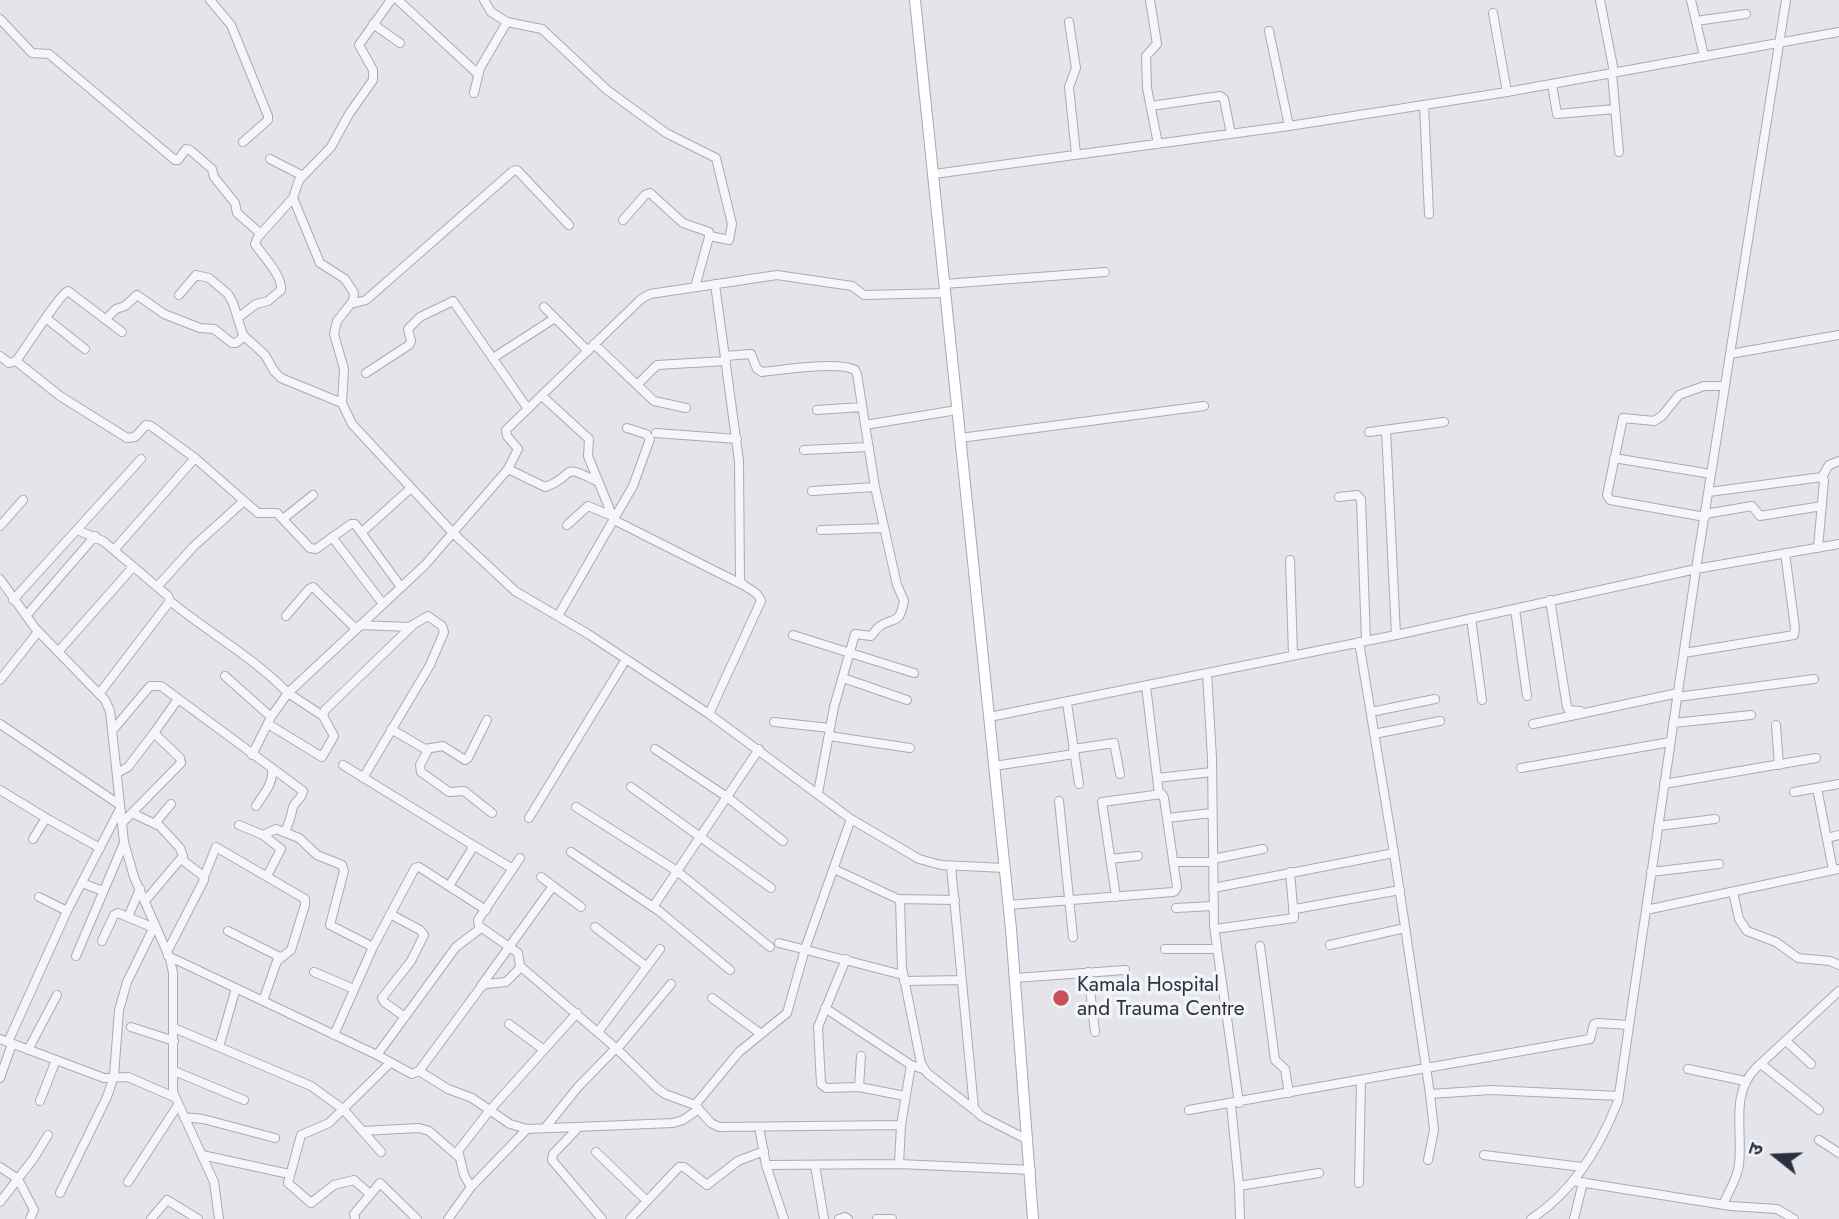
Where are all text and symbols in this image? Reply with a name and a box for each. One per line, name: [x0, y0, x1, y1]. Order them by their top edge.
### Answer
place label: Kamala Hospital and Trauma Centre: [1077, 973, 1245, 1023]
marker: Kamala Hospital and Trauma Centre: [1051, 988, 1071, 1008]
north arrow: [1741, 1121, 1811, 1191]
text: उ: [1741, 1140, 1770, 1159]

